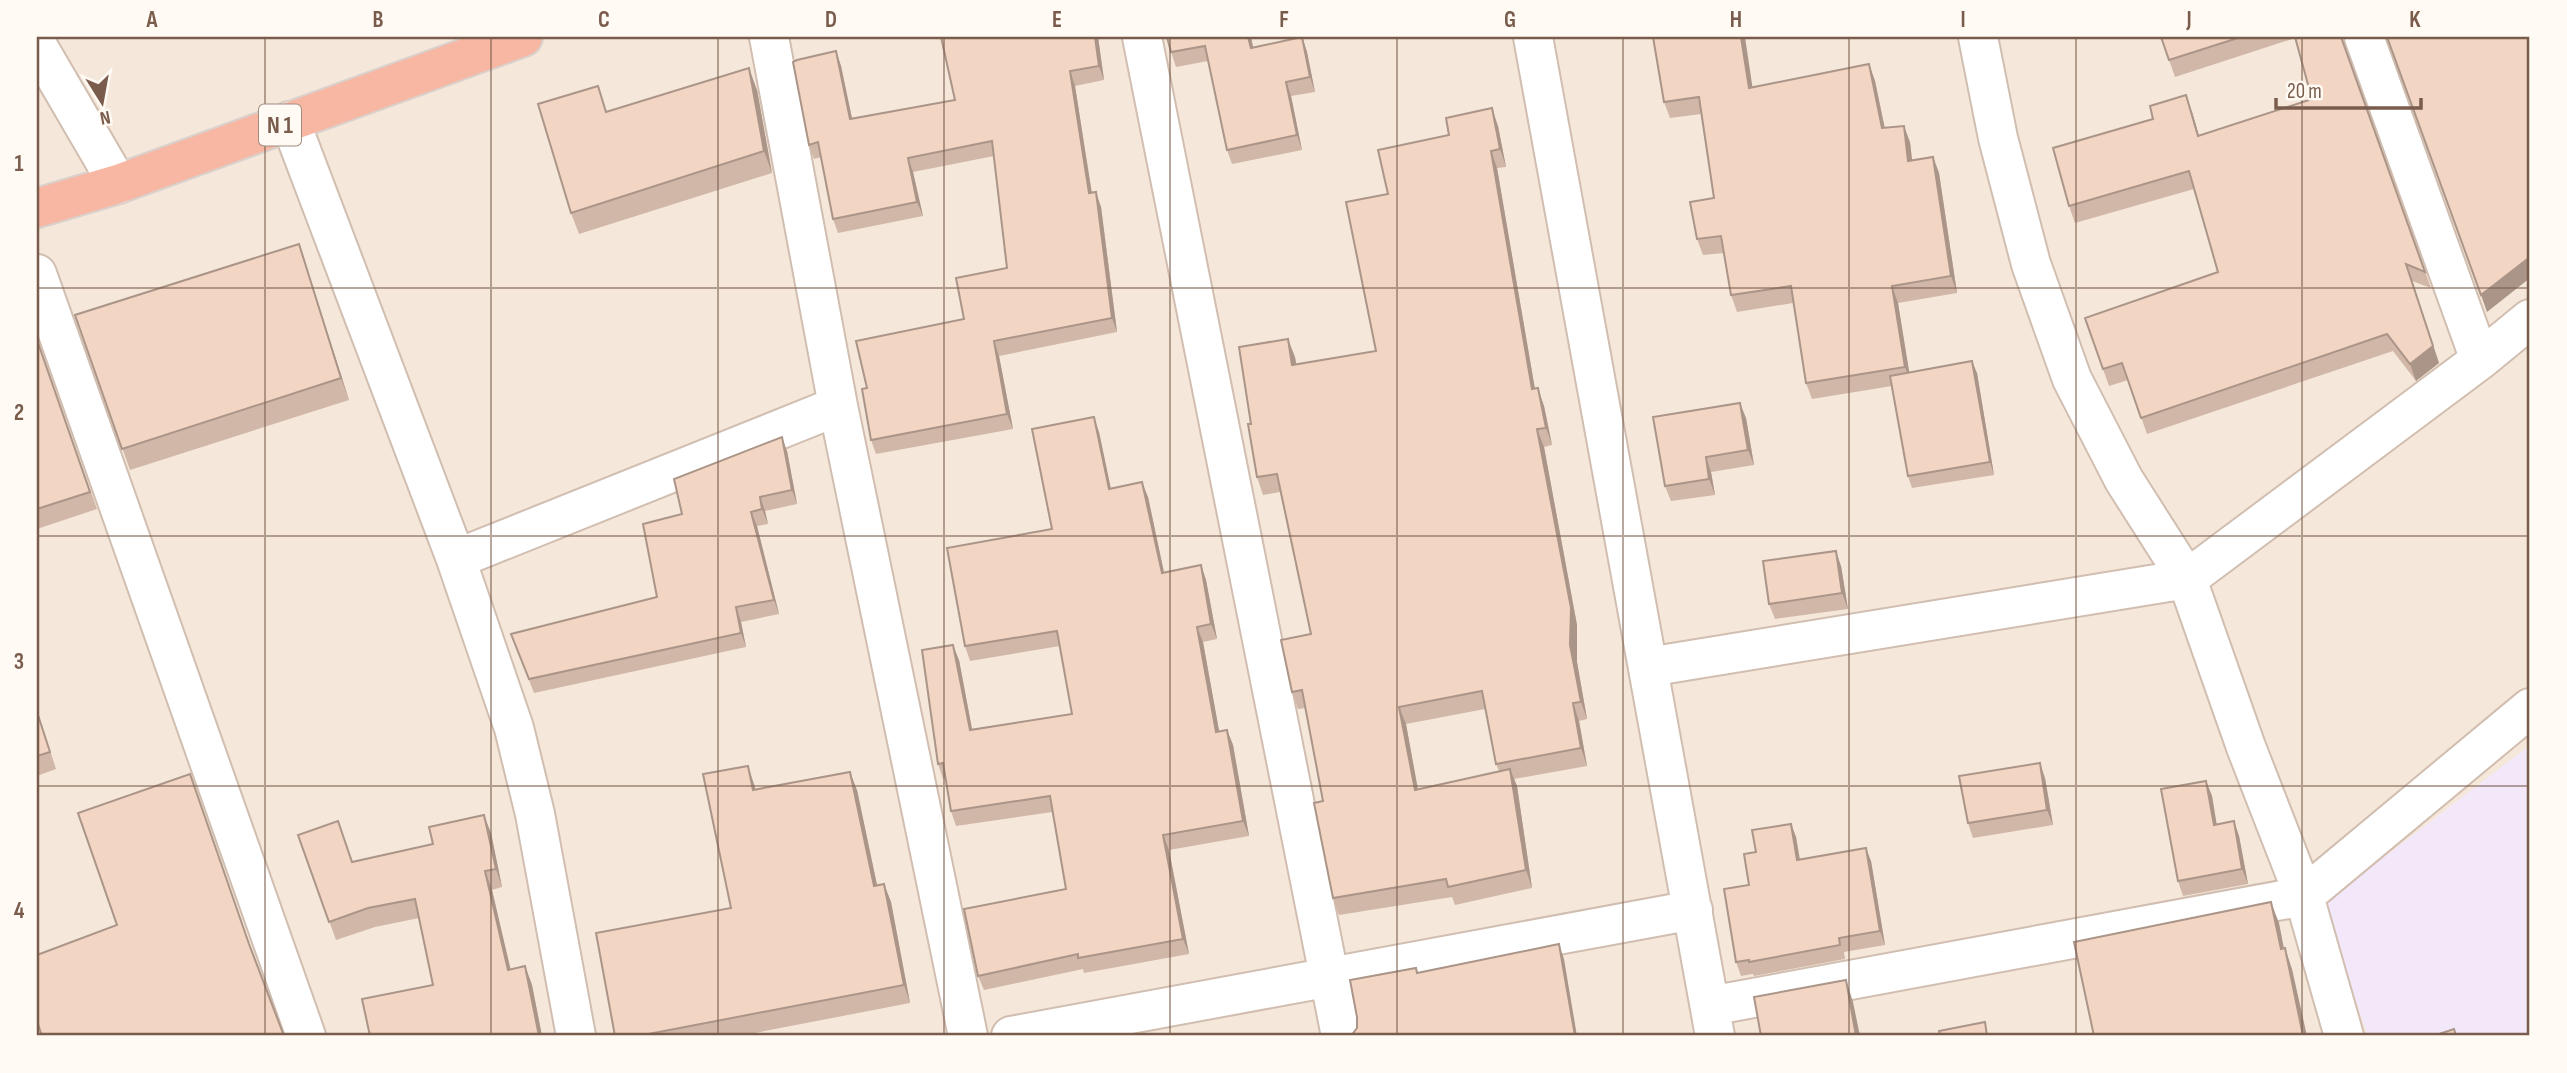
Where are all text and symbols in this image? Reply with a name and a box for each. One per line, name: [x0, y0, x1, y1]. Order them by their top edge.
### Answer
text: A: [146, 6, 159, 34]
text: B: [373, 6, 384, 34]
text: C: [598, 6, 610, 34]
text: D: [825, 6, 837, 34]
text: E: [1052, 6, 1062, 34]
text: F: [1279, 6, 1289, 34]
text: G: [1504, 6, 1516, 34]
text: H: [1730, 6, 1742, 34]
text: I: [1960, 6, 1966, 34]
text: J: [2185, 6, 2192, 34]
text: K: [2409, 6, 2421, 34]
north arrow: [66, 66, 136, 136]
scale bar: [2276, 66, 2422, 110]
text: 20 m: [2287, 79, 2322, 104]
road number: N 1: [259, 104, 301, 146]
text: N: [98, 105, 112, 129]
text: 1: [14, 150, 24, 178]
text: 2: [14, 399, 24, 427]
text: 3: [14, 648, 24, 676]
text: 4: [14, 897, 25, 925]

